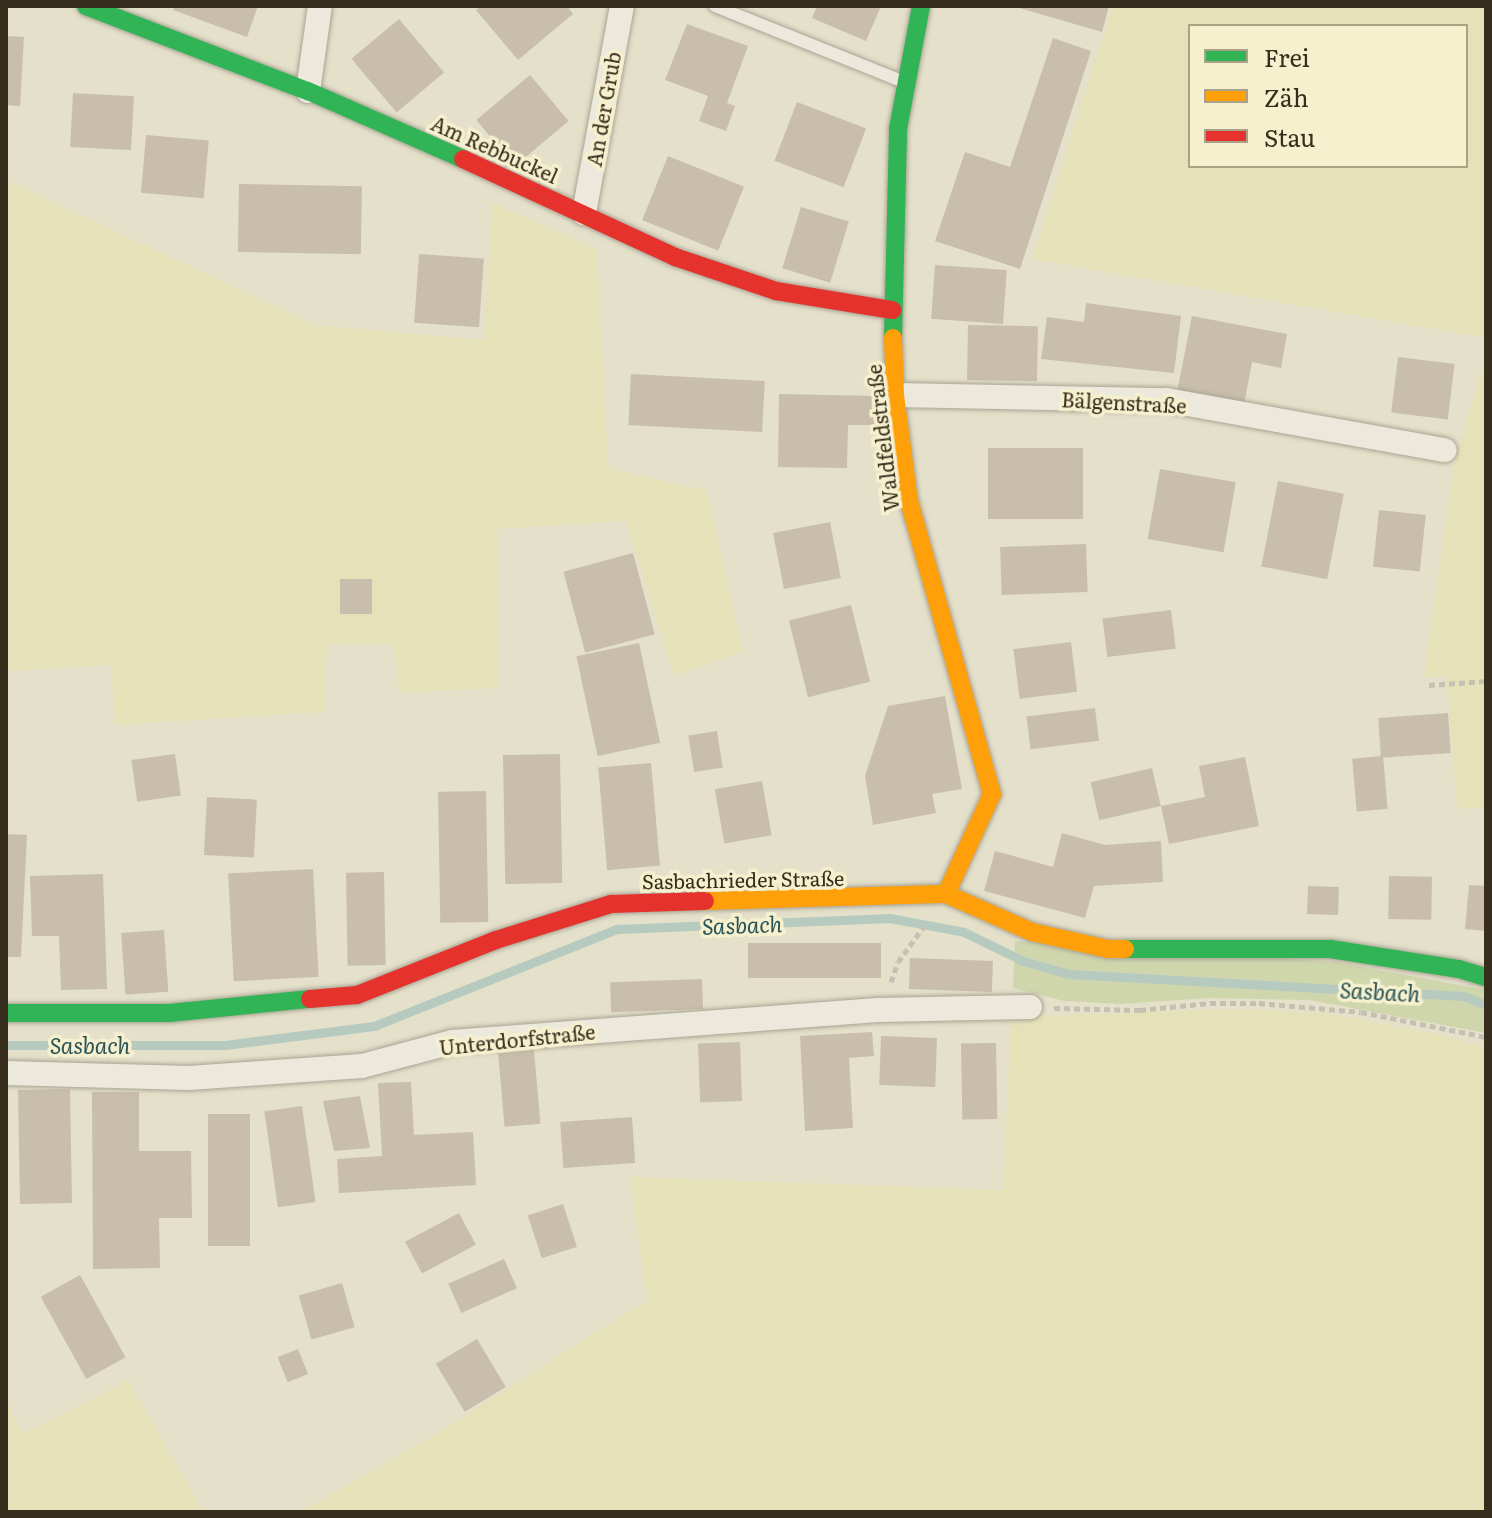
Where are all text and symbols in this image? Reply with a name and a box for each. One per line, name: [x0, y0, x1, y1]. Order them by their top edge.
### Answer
legend: [1188, 24, 1468, 168]
text: Frei: [1264, 39, 1310, 74]
street label: An der Grub: [581, 50, 625, 168]
text: Zäh: [1264, 79, 1309, 114]
street label: Am Rebbuckel: [428, 110, 562, 188]
text: Stau: [1264, 119, 1315, 154]
street label: Waldfeldstraße: [861, 363, 903, 513]
street label: Bälgenstraße: [1061, 387, 1187, 417]
street label: Sasbachrieder Straße: [642, 865, 844, 893]
water label: Sasbach: [701, 909, 783, 939]
water label: Sasbach: [1339, 976, 1421, 1006]
street label: Unterdorfstraße: [438, 1019, 596, 1059]
water label: Sasbach: [50, 1032, 130, 1058]

